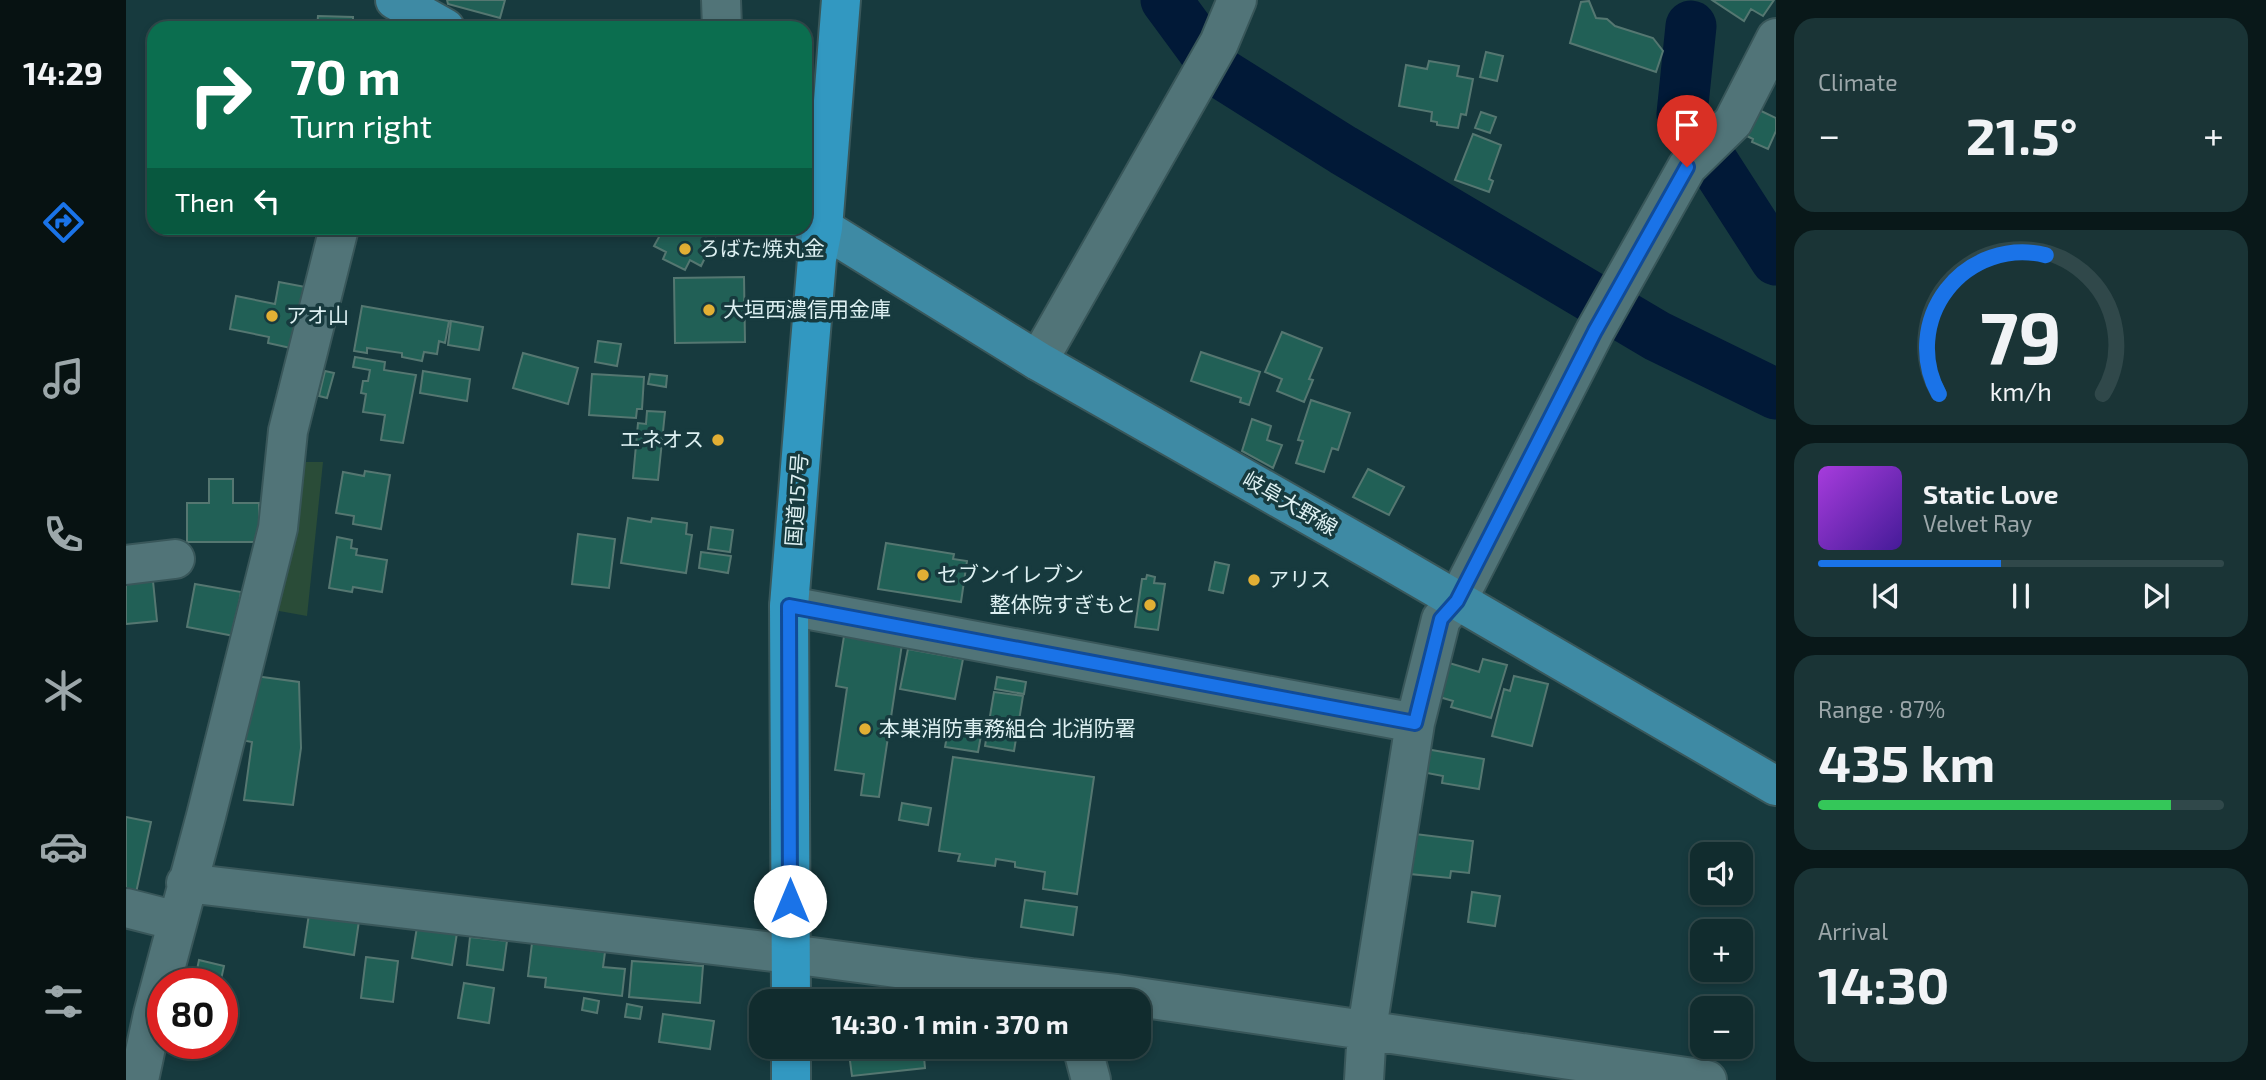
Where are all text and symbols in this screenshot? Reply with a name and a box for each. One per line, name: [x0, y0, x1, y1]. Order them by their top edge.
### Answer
text: 70 m: [290, 46, 401, 105]
icon: right: [175, 49, 266, 140]
text: 14:29: [23, 53, 103, 91]
text: Climate: [1818, 68, 1898, 96]
pin: [1657, 95, 1717, 167]
text: 21.5°: [1966, 103, 2078, 165]
text: Turn right: [290, 106, 432, 144]
icon: arrive: [1668, 106, 1706, 144]
text: −: [1818, 111, 1840, 157]
text: +: [2203, 111, 2224, 157]
icon: left: [248, 182, 286, 220]
text: Then: [175, 186, 234, 217]
icon: directions: [39, 198, 88, 247]
place label: ろばた焼丸金: [699, 235, 825, 260]
marker: ろばた焼丸金: [677, 241, 693, 257]
text: 79: [1980, 291, 2062, 379]
place label: 大垣西濃信用金庫: [723, 296, 891, 321]
place label: アオ山: [286, 302, 349, 327]
marker: 大垣西濃信用金庫: [701, 302, 717, 318]
marker: アオ山: [264, 308, 280, 324]
icon: music: [39, 354, 88, 403]
text: km/h: [1990, 375, 2052, 405]
place label: エネオス: [620, 426, 704, 451]
marker: エネオス: [710, 432, 726, 448]
street label: 国道157号: [780, 452, 811, 547]
street label: 岐阜大野線: [1239, 466, 1342, 540]
text: Static Love: [1923, 478, 2059, 509]
text: Velvet Ray: [1923, 509, 2032, 537]
icon: phone: [39, 510, 88, 559]
place label: セブンイレブン: [937, 561, 1084, 586]
place label: アリス: [1268, 566, 1331, 591]
marker: セブンイレブン: [915, 567, 931, 583]
marker: アリス: [1246, 572, 1262, 588]
icon: previous: [1867, 577, 1905, 615]
icon: pause: [2002, 577, 2040, 615]
icon: next: [2137, 577, 2175, 615]
place label: 整体院すぎもと: [989, 591, 1136, 616]
marker: 整体院すぎもと: [1142, 597, 1158, 613]
icon: climate: [39, 666, 88, 715]
text: Range · 87%: [1818, 695, 1945, 723]
place label: 本巣消防事務組合 北消防署: [879, 715, 1136, 740]
marker: 本巣消防事務組合 北消防署: [857, 721, 873, 737]
text: 435 km: [1818, 730, 1995, 792]
icon: car: [39, 822, 88, 871]
map controls: [1690, 842, 1753, 1059]
button: sound: [1690, 842, 1753, 905]
position arrow: [753, 864, 827, 938]
text: Arrival: [1818, 917, 1888, 945]
button: +: [1690, 919, 1753, 982]
text: 14:30: [1818, 952, 1949, 1014]
speed limit sign: 80: [147, 968, 238, 1059]
icon: filters: [39, 977, 88, 1026]
button: −: [1690, 996, 1753, 1059]
text: 14:30 · 1 min · 370 m: [831, 1008, 1069, 1039]

